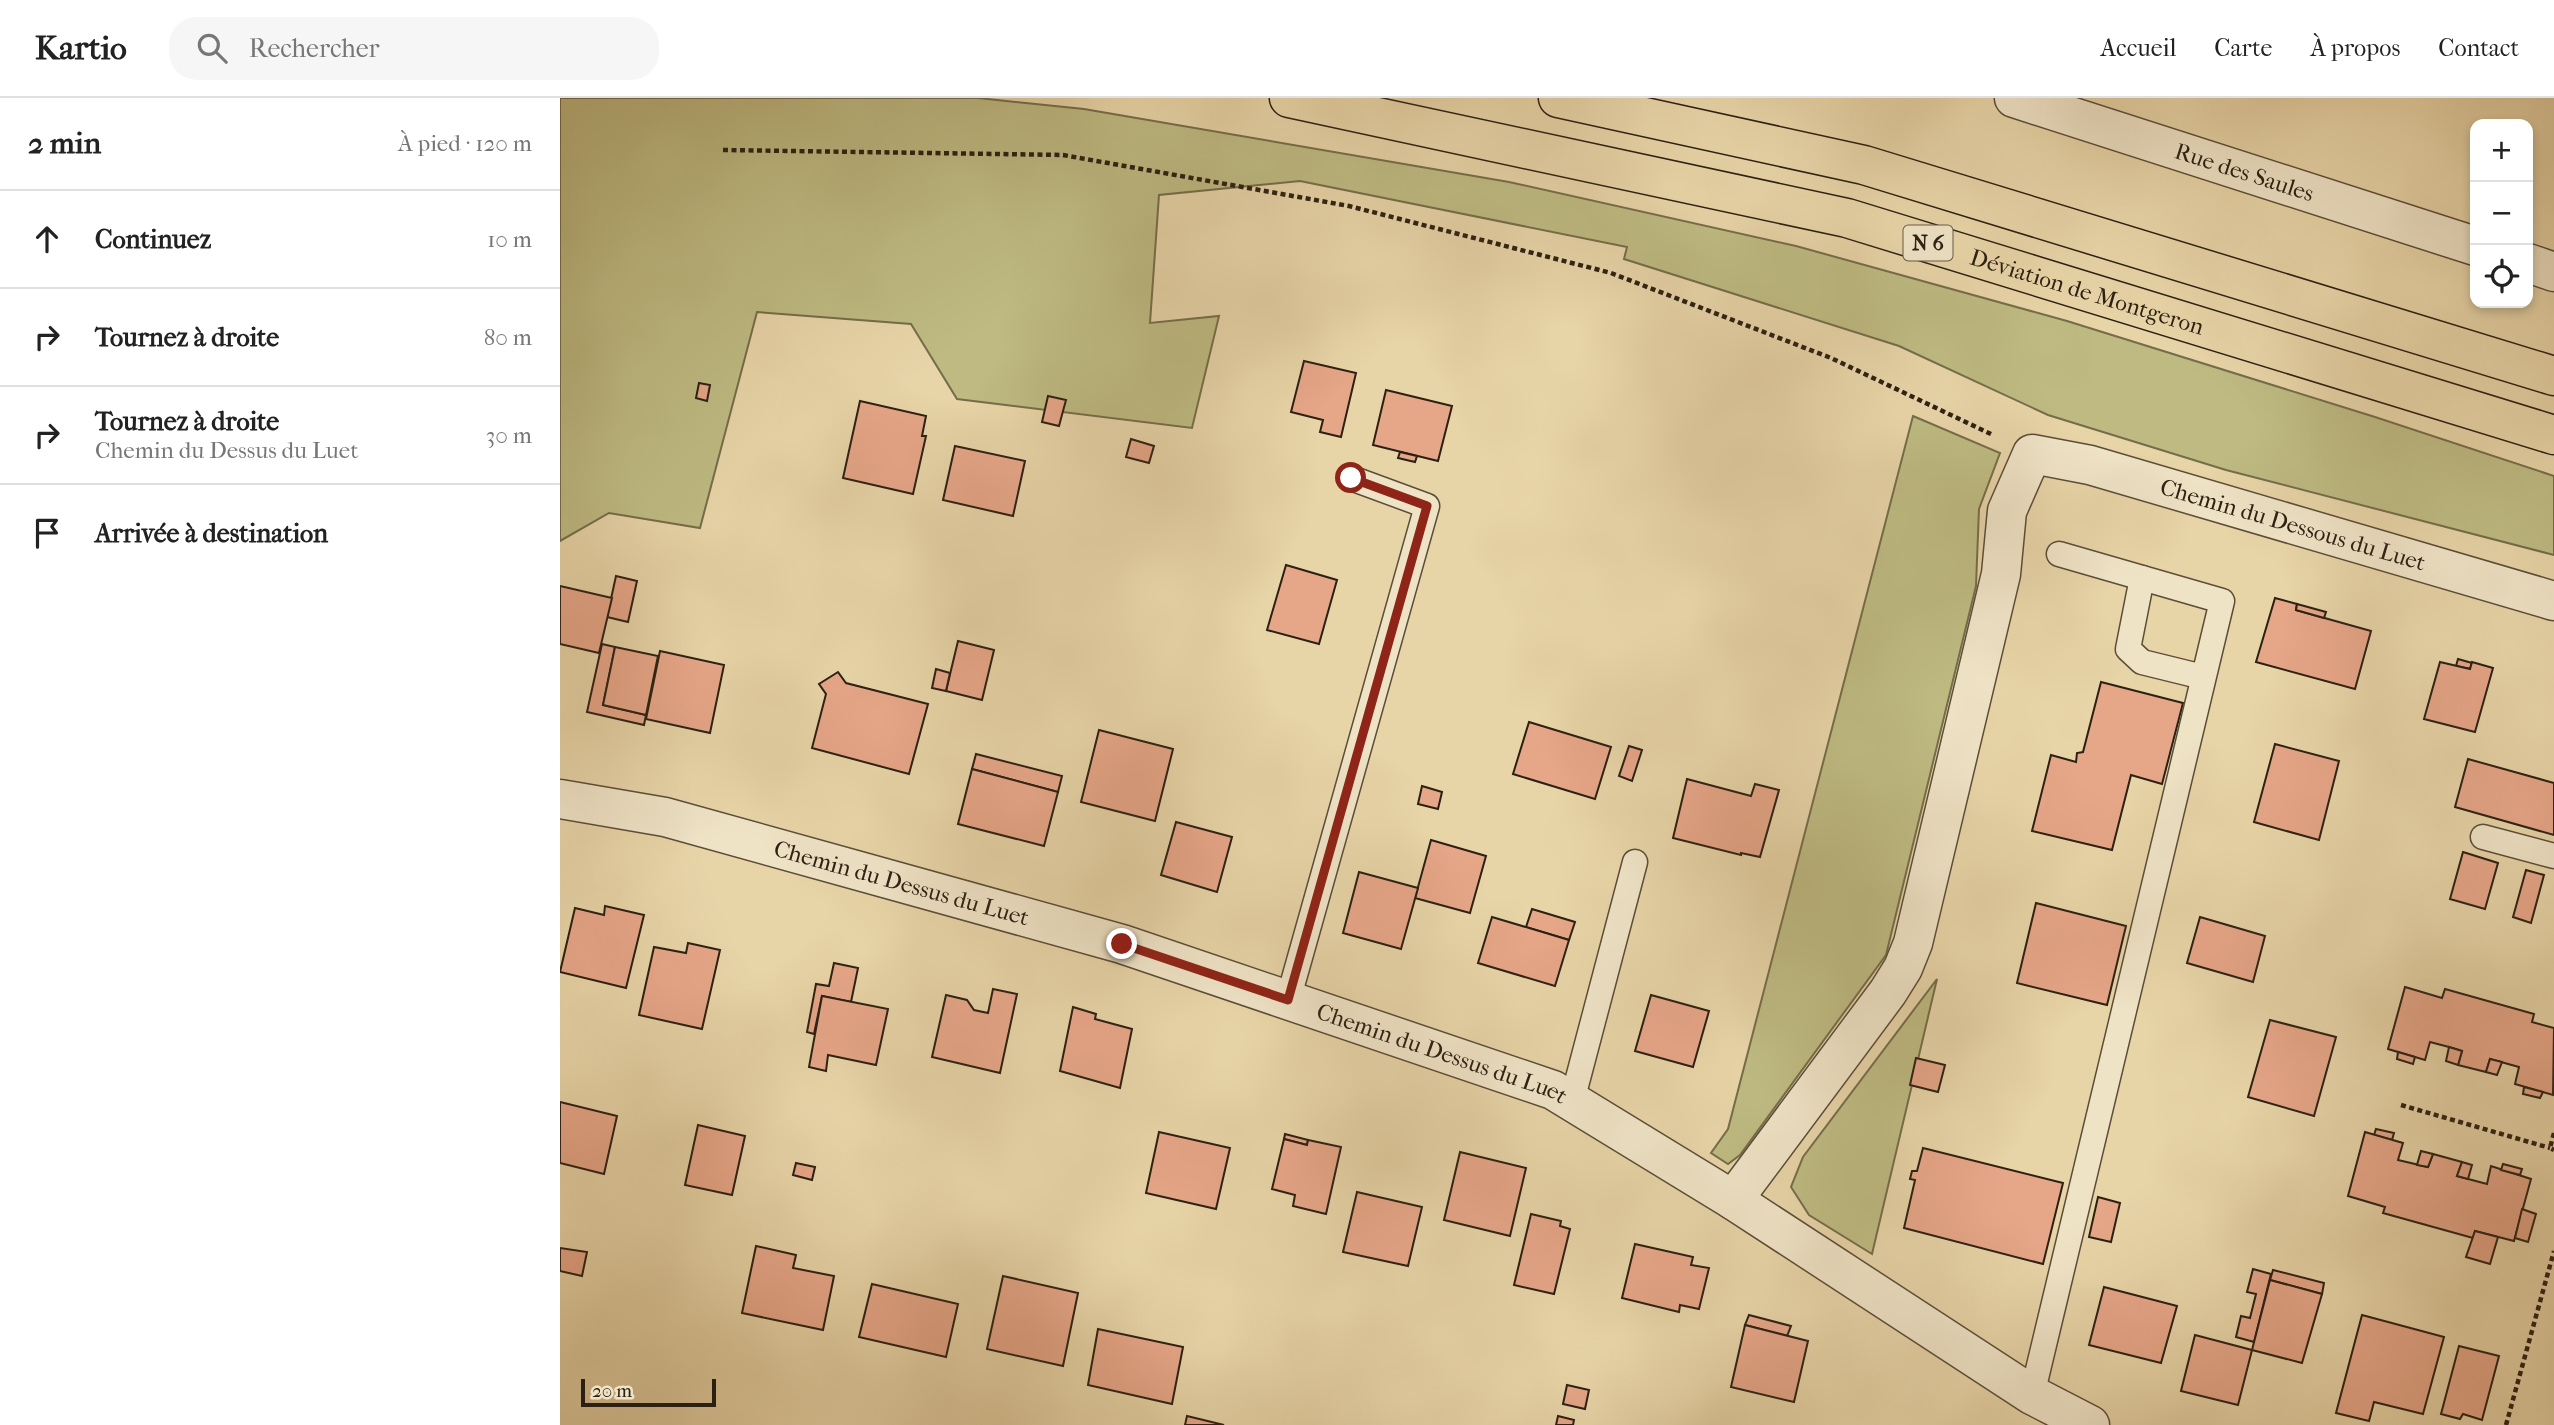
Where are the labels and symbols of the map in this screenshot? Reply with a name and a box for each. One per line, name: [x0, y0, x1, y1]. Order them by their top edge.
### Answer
street label: Rue des Saules: [2171, 138, 2317, 207]
road number: N 6: [1904, 226, 1952, 260]
street label: Déviation de Montgeron: [1967, 244, 2208, 341]
route start: [1335, 462, 1366, 493]
street label: Chemin du Dessous du Luet: [2157, 473, 2429, 577]
street label: Chemin du Dessus du Luet: [771, 835, 1032, 931]
route end: [1106, 928, 1137, 959]
street label: Chemin du Dessus du Luet: [1313, 998, 1572, 1110]
scale bar: [581, 1376, 716, 1408]

